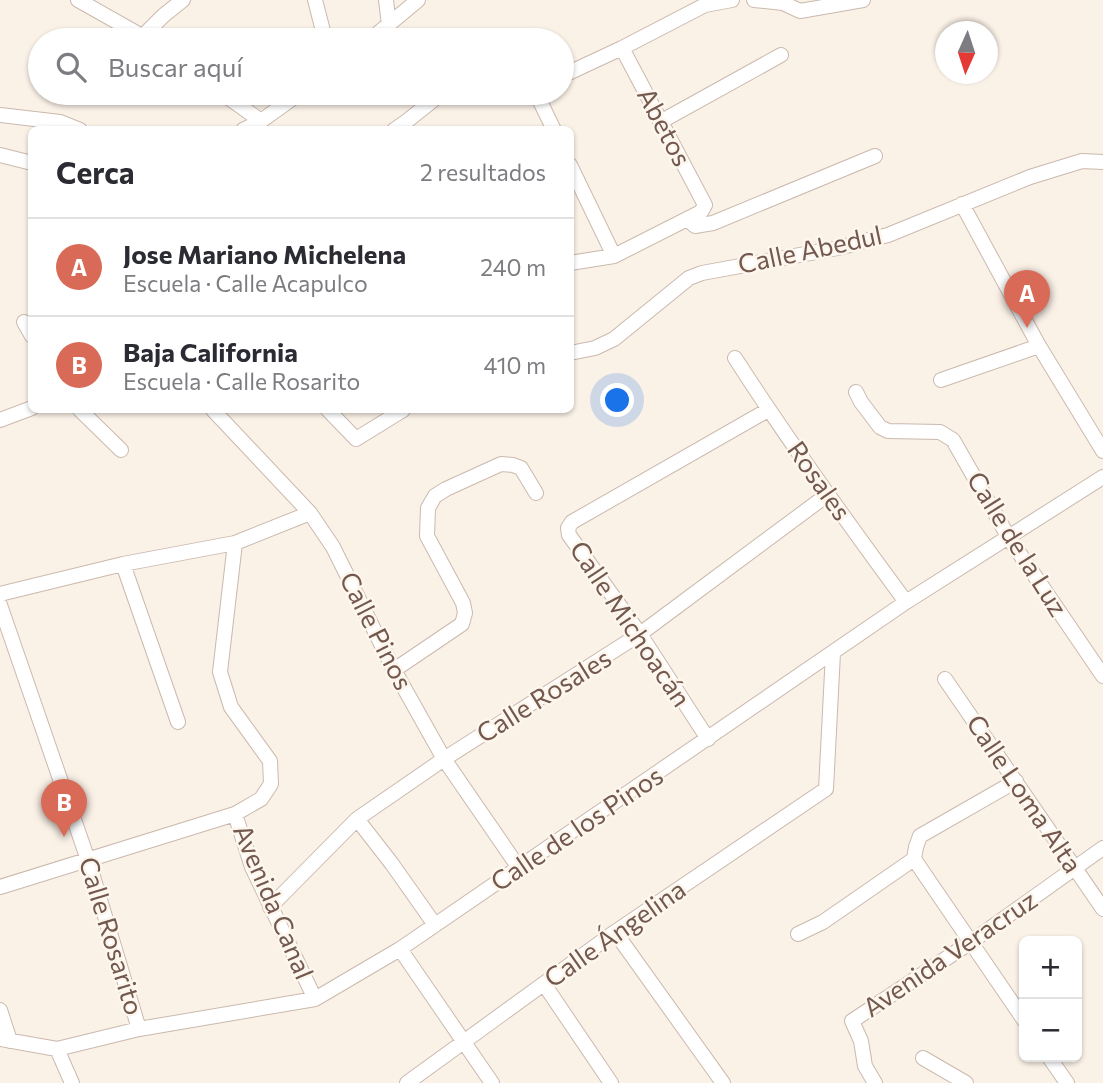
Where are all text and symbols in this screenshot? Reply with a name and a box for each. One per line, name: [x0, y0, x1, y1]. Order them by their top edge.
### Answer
north arrow: [935, 21, 998, 84]
search box: [28, 28, 574, 105]
icon: search: [52, 48, 90, 86]
text: Buscar aquí: [108, 51, 243, 82]
street label: Abetos: [632, 82, 699, 171]
text: Cerca: [56, 153, 135, 190]
text: 2 resultados: [420, 158, 546, 186]
street label: Calle Abedul: [735, 218, 885, 279]
text: Jose Mariano Michelena: [123, 238, 406, 269]
text: A: [71, 253, 87, 281]
text: 240 m: [480, 253, 546, 281]
text: Escuela · Calle Acapulco: [123, 269, 368, 297]
pin: A: [1004, 270, 1050, 328]
text: Baja California: [123, 336, 298, 367]
text: B: [71, 351, 87, 379]
text: 410 m: [484, 351, 546, 379]
text: Escuela · Calle Rosarito: [123, 367, 360, 395]
your location: [600, 383, 634, 417]
street label: Rosales: [782, 435, 859, 526]
street label: Calle de la Luz: [962, 465, 1075, 621]
street label: Calle Michoacán: [564, 534, 698, 712]
street label: Calle Pinos: [334, 566, 420, 695]
street label: Calle Rosales: [470, 641, 616, 748]
street label: Calle Loma Alta: [961, 708, 1089, 878]
street label: Calle de los Pinos: [484, 759, 668, 897]
pin: B: [41, 779, 87, 837]
street label: Avenida Canal: [228, 819, 321, 984]
street label: Calle Rosarito: [74, 853, 151, 1018]
street label: Calle Ángelina: [537, 873, 691, 993]
street label: Avenida Veracruz: [856, 883, 1042, 1022]
map controls: [1019, 936, 1082, 1062]
button: +: [1019, 936, 1082, 999]
button: −: [1019, 999, 1082, 1062]

